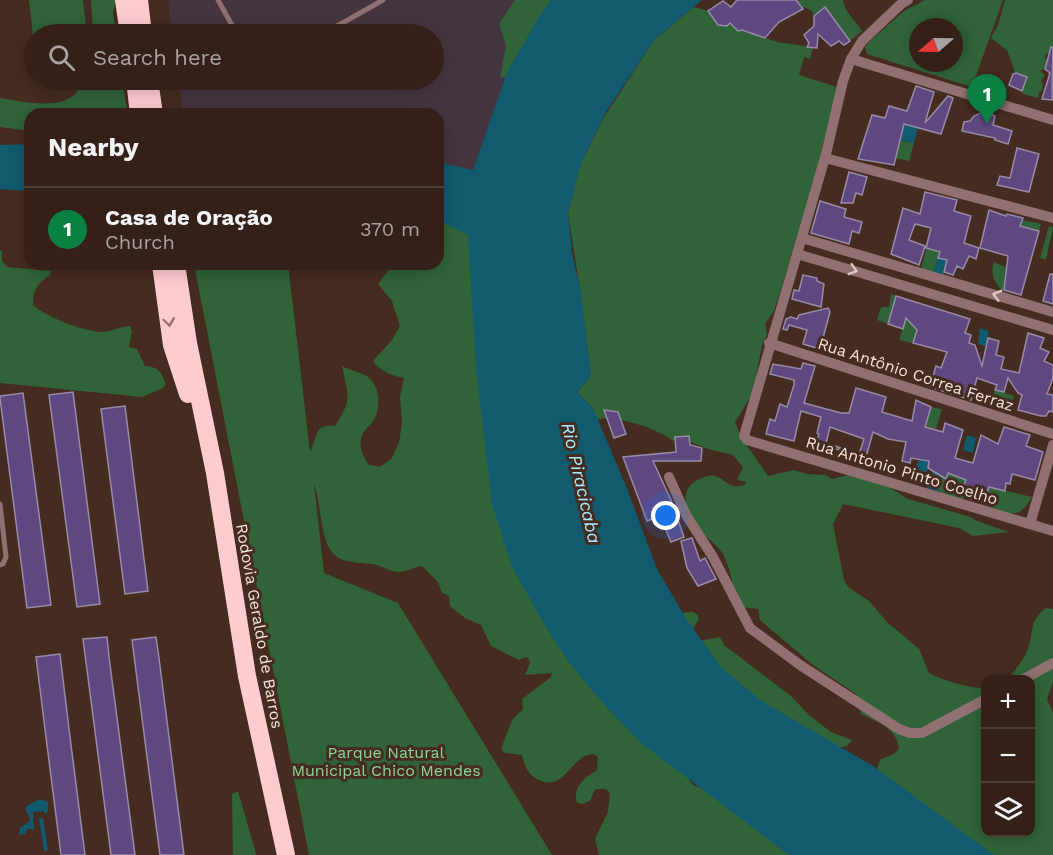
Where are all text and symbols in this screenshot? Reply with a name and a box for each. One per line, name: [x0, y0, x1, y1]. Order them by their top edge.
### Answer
north arrow: [909, 18, 963, 72]
search box: [24, 24, 444, 90]
icon: search: [45, 41, 78, 74]
text: Search here: [93, 45, 222, 70]
pin: 1: [968, 74, 1006, 124]
text: Nearby: [48, 132, 139, 162]
text: Casa de Oração: [105, 205, 273, 230]
text: 1: [63, 217, 72, 241]
text: 370 m: [360, 217, 420, 241]
text: Church: [105, 230, 175, 254]
one-way arrow: [847, 263, 858, 275]
one-way arrow: [992, 290, 1002, 303]
one-way arrow: [162, 317, 174, 327]
street label: Rua Antônio Correa Ferraz: [815, 334, 1016, 415]
water label: Rio Piracicaba: [557, 420, 606, 545]
street label: Rua Antonio Pinto Coelho: [804, 432, 1000, 509]
your location: [651, 501, 680, 530]
street label: Rodovia Geraldo de Barros: [232, 522, 287, 730]
map controls: [981, 675, 1035, 837]
button: +: [981, 675, 1035, 729]
button: −: [981, 729, 1035, 783]
park label: Parque Natural Municipal Chico Mendes: [291, 743, 481, 780]
button: layers: [981, 783, 1035, 837]

